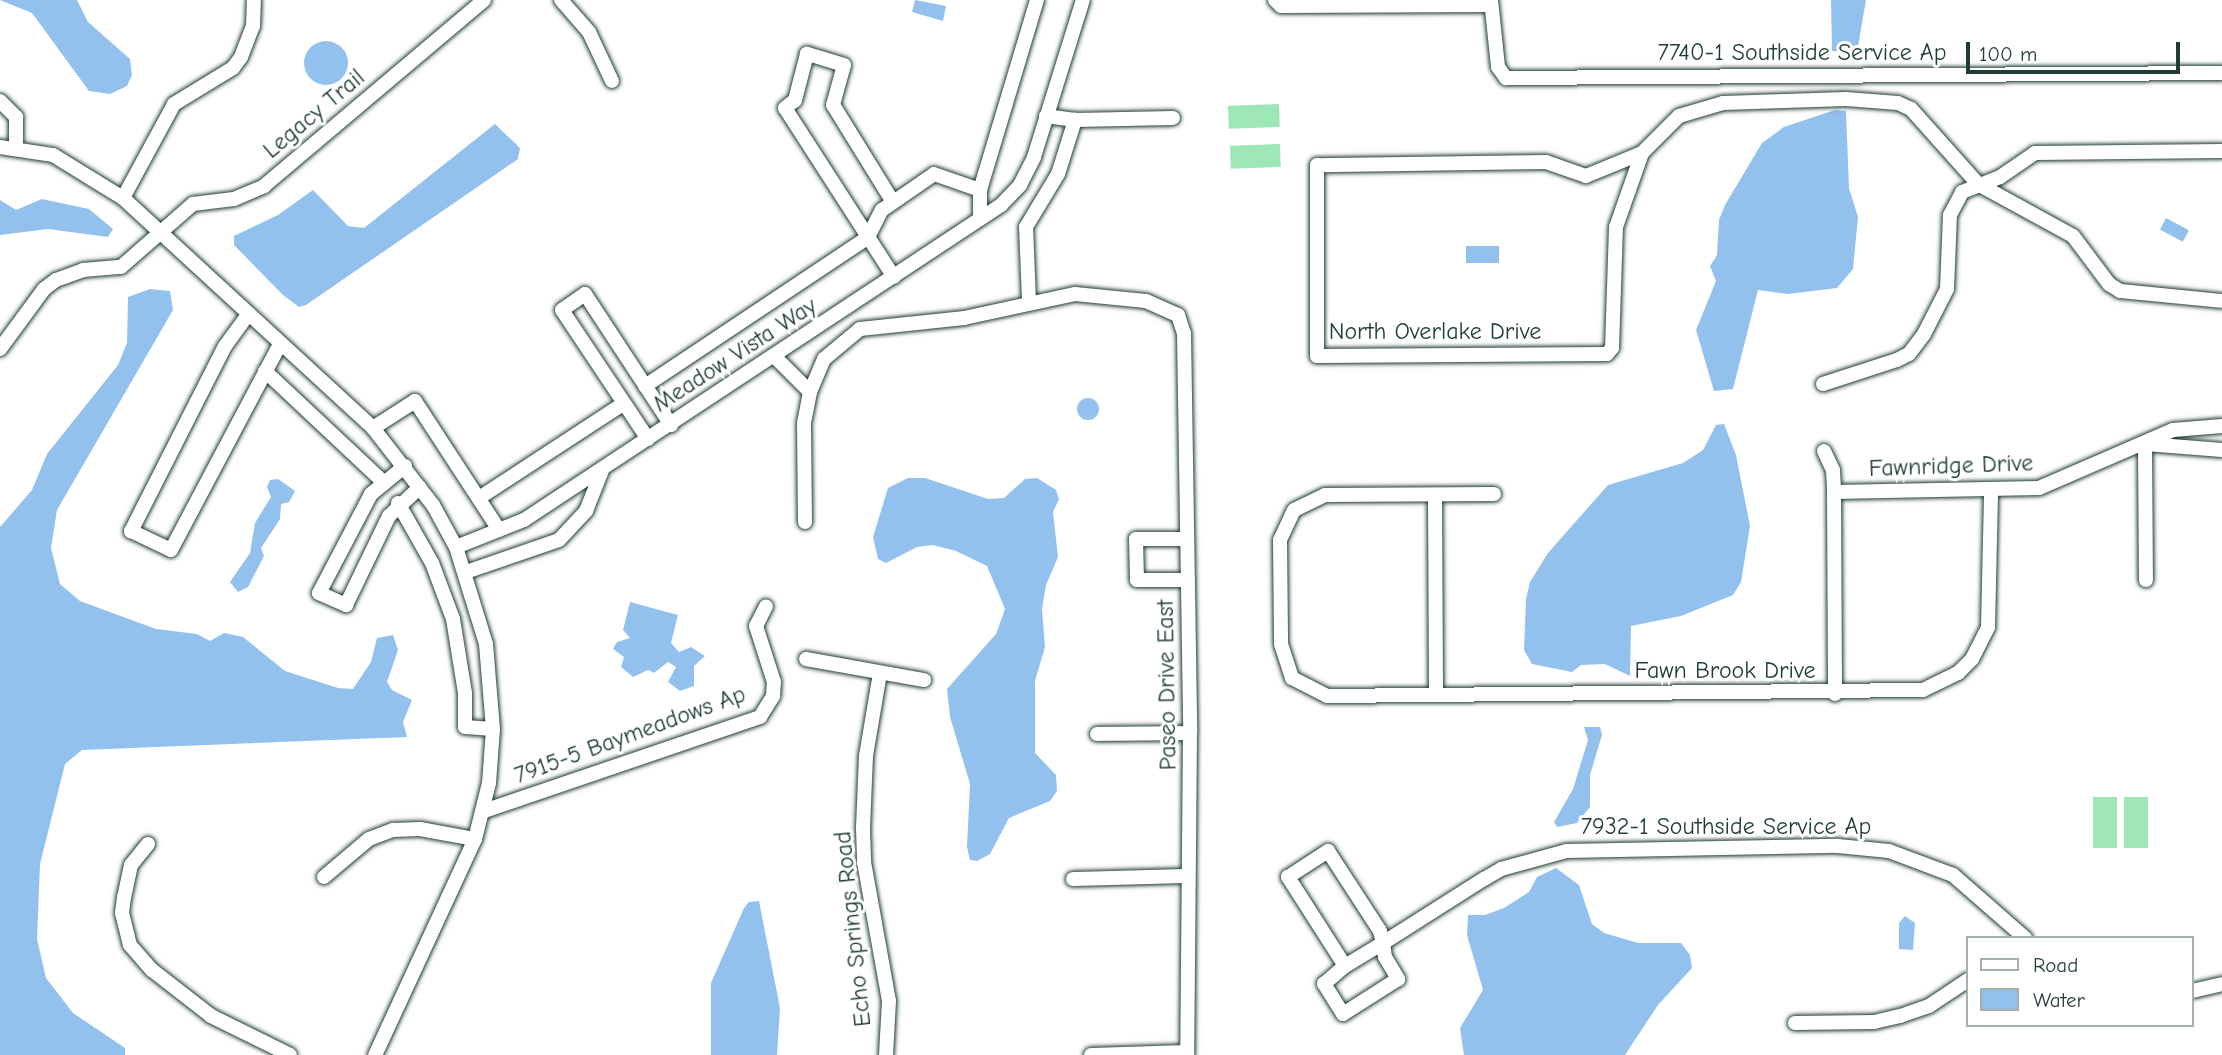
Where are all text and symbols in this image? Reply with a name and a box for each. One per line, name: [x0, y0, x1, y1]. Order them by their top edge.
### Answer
scale bar: [1970, 28, 2184, 72]
street label: 7740-1 Southside Service Ap: [1658, 39, 1946, 67]
text: 100 m: [1979, 42, 2037, 66]
street label: Legacy Trail: [257, 63, 371, 165]
street label: Meadow Vista Way: [648, 291, 822, 419]
street label: North Overlake Drive: [1329, 318, 1541, 346]
street label: Fawnridge Drive: [1868, 449, 2034, 483]
street label: Paseo Drive East: [1151, 599, 1183, 771]
street label: Fawn Brook Drive: [1634, 657, 1816, 685]
street label: 7915-5 Baymeadows Ap: [511, 680, 749, 790]
street label: 7932-1 Southside Service Ap: [1581, 813, 1871, 841]
street label: Echo Springs Road: [828, 830, 878, 1028]
legend: [1966, 936, 2194, 1027]
text: Road: [2033, 953, 2078, 977]
text: Water: [2033, 988, 2085, 1012]

